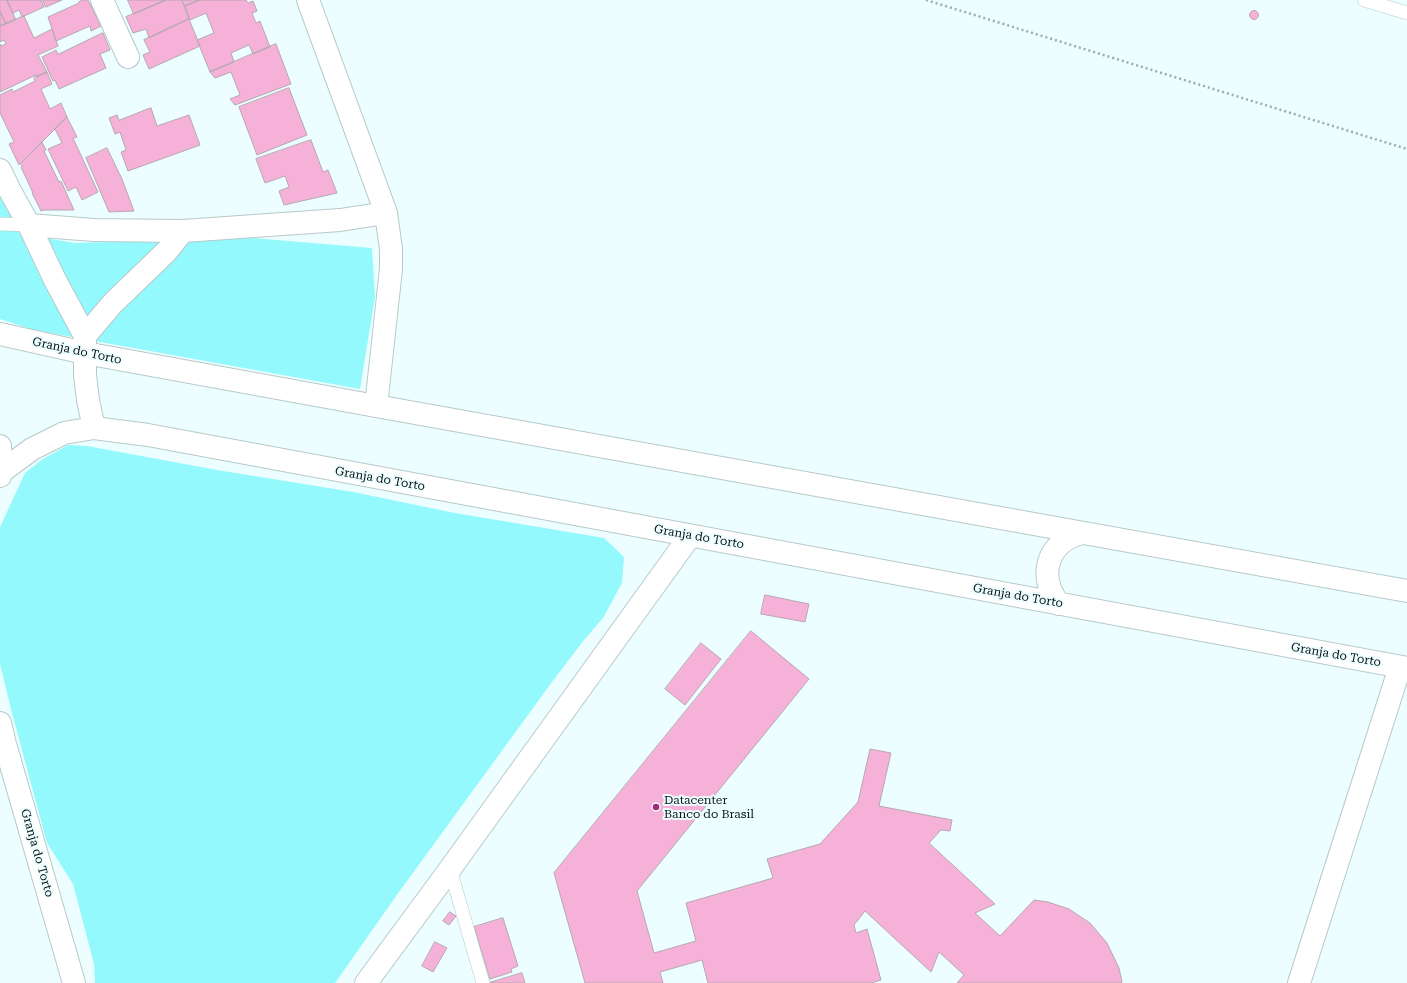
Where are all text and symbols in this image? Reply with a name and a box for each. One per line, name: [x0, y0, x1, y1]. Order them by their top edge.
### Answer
street label: Granja do Torto: [31, 334, 123, 368]
street label: Granja do Torto: [334, 464, 426, 494]
street label: Granja do Torto: [653, 522, 745, 552]
street label: Granja do Torto: [972, 581, 1064, 611]
street label: Granja do Torto: [1290, 640, 1382, 670]
place label: Datacenter Banco do Brasil: [664, 793, 754, 821]
marker: Datacenter Banco do Brasil: [651, 802, 661, 812]
street label: Granja do Torto: [18, 807, 56, 899]

